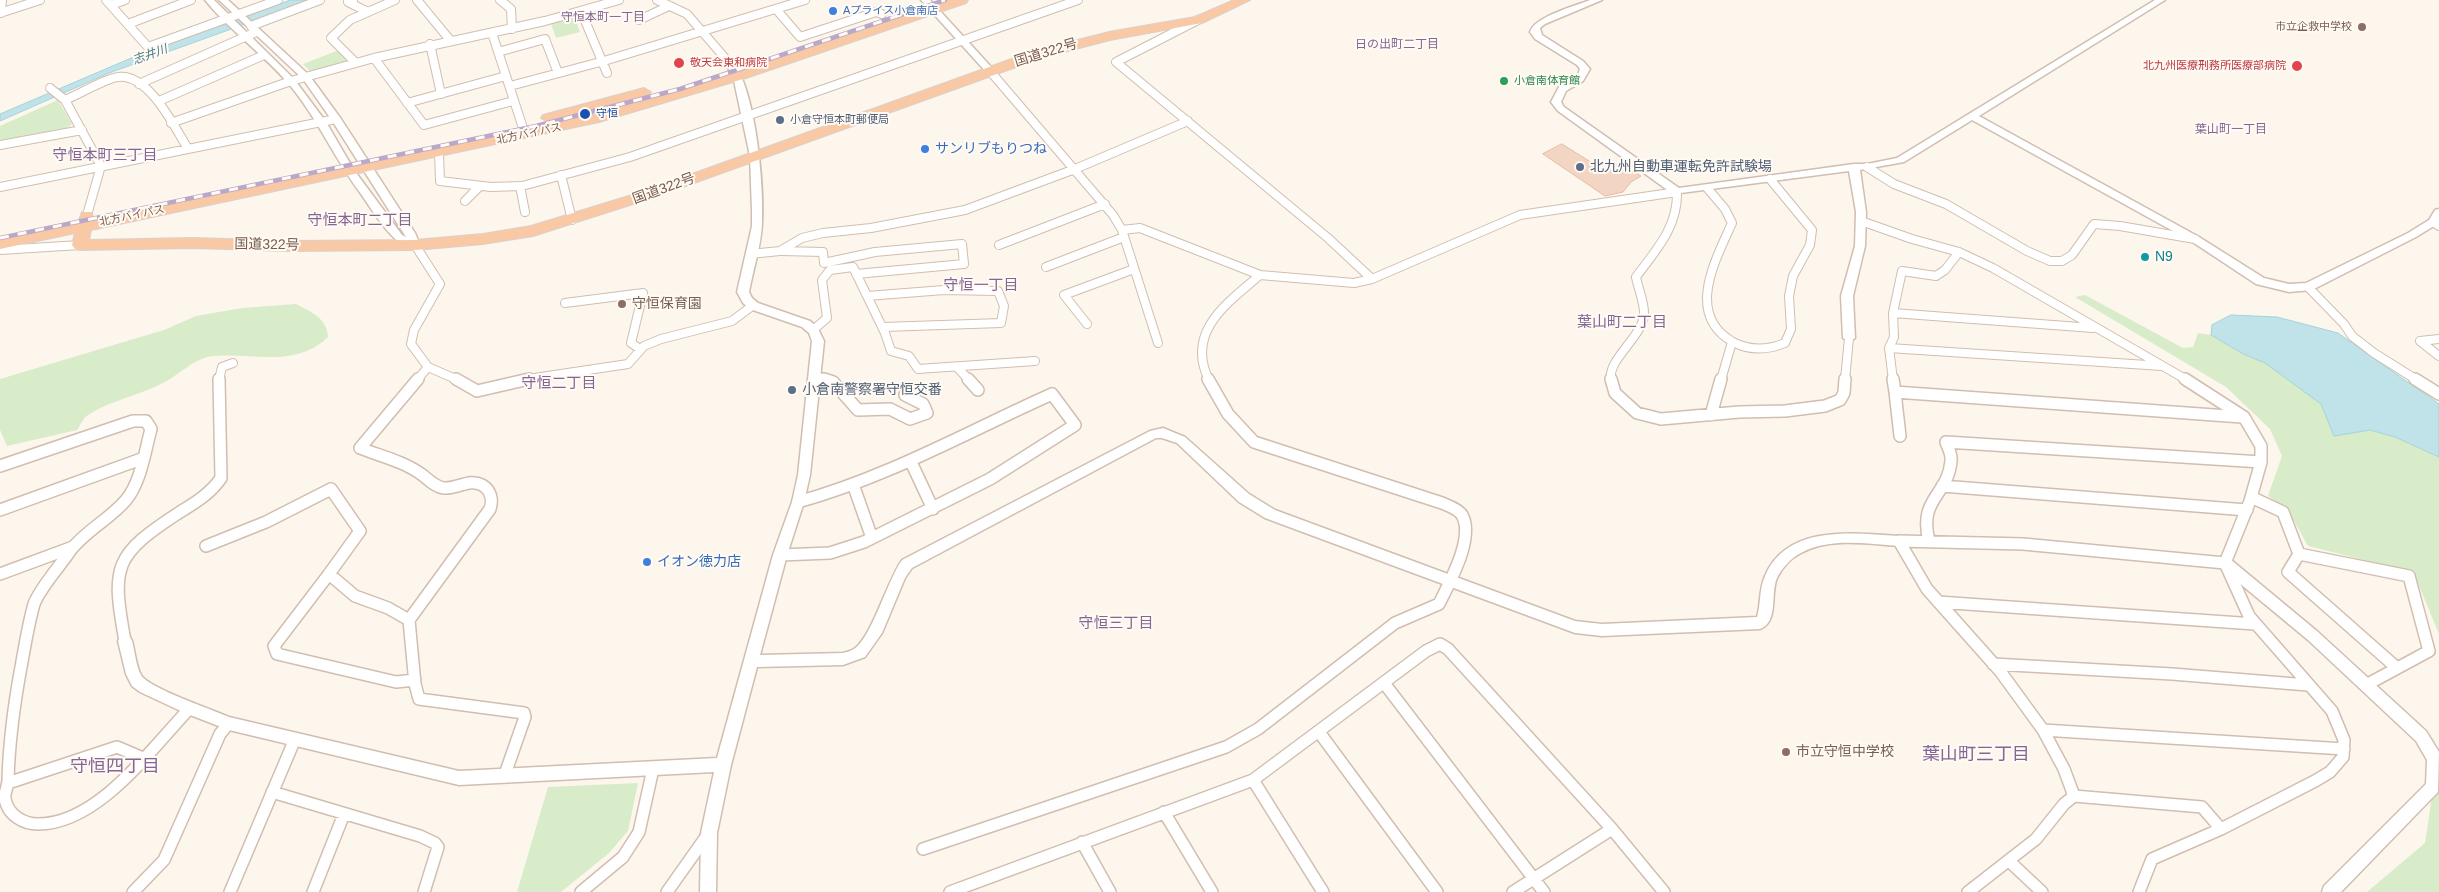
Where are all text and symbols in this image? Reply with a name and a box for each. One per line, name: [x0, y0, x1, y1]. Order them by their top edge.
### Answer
place label: Aプライス小倉南店: [843, 4, 938, 18]
marker: Aプライス小倉南店: [827, 5, 839, 17]
district label: 守恒本町一丁目: [561, 11, 645, 25]
place label: 市立企救中学校: [2275, 20, 2352, 34]
marker: 市立企救中学校: [2356, 21, 2368, 33]
street label: 国道322号: [1012, 35, 1080, 71]
district label: 日の出町二丁目: [1355, 38, 1439, 52]
water label: 志井川: [131, 42, 169, 68]
marker: 敬天会東和病院: [672, 56, 686, 70]
place label: 敬天会東和病院: [690, 56, 767, 70]
place label: 北九州医療刑務所医療部病院: [2143, 59, 2286, 73]
marker: 北九州医療刑務所医療部病院: [2290, 59, 2304, 73]
place label: 小倉南体育館: [1514, 74, 1580, 88]
marker: 小倉南体育館: [1498, 75, 1510, 87]
marker: 守恒: [578, 107, 592, 121]
place label: 守恒: [596, 107, 618, 121]
place label: 小倉守恒本町郵便局: [790, 113, 889, 127]
marker: 小倉守恒本町郵便局: [774, 114, 786, 126]
street label: 北方バイパス: [495, 121, 563, 147]
district label: 葉山町一丁目: [2195, 123, 2267, 137]
place label: サンリブもりつね: [935, 141, 1047, 157]
marker: サンリブもりつね: [919, 143, 931, 155]
district label: 守恒本町三丁目: [53, 147, 157, 165]
place label: 北九州自動車運転免許試験場: [1590, 159, 1772, 175]
marker: 北九州自動車運転免許試験場: [1574, 161, 1586, 173]
street label: 国道322号: [630, 170, 698, 208]
street label: 北方バイパス: [98, 203, 166, 229]
district label: 守恒本町二丁目: [308, 212, 412, 230]
street label: 国道322号: [234, 236, 300, 254]
place label: N9: [2155, 249, 2173, 265]
marker: N9: [2139, 251, 2151, 263]
district label: 守恒一丁目: [944, 277, 1018, 295]
place label: 守恒保育園: [632, 296, 702, 312]
marker: 守恒保育園: [616, 298, 628, 310]
district label: 葉山町二丁目: [1577, 314, 1667, 332]
district label: 守恒二丁目: [522, 375, 596, 393]
place label: 小倉南警察署守恒交番: [802, 382, 942, 398]
marker: 小倉南警察署守恒交番: [786, 384, 798, 396]
place label: イオン徳力店: [657, 554, 741, 570]
marker: イオン徳力店: [641, 556, 653, 568]
district label: 守恒三丁目: [1079, 615, 1153, 633]
place label: 市立守恒中学校: [1796, 744, 1894, 760]
district label: 葉山町三丁目: [1922, 744, 2030, 766]
marker: 市立守恒中学校: [1780, 746, 1792, 758]
district label: 守恒四丁目: [70, 756, 160, 778]

